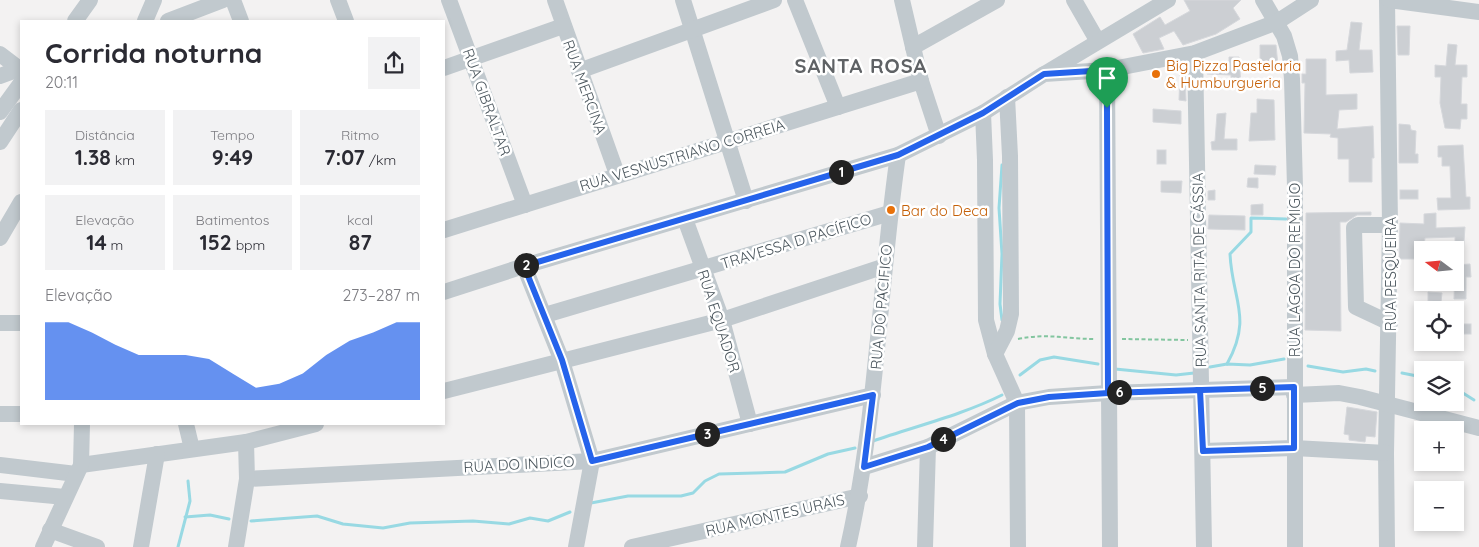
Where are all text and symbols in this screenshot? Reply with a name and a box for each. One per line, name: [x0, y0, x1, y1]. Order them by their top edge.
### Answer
text: Corrida noturna: [45, 35, 262, 70]
button: share: [368, 37, 420, 89]
street label: RUA MERCINA: [559, 37, 611, 137]
street label: RUA GIBRALTAR: [459, 46, 515, 158]
district label: SANTA ROSA: [795, 53, 927, 78]
place label: Big Pizza Pastelaria & Humburgueria: [1166, 56, 1301, 92]
pin: [1086, 57, 1128, 108]
icon: arrive: [1093, 64, 1121, 92]
marker: Big Pizza Pastelaria & Humburgueria: [1150, 68, 1162, 80]
text: 20:11: [45, 72, 78, 92]
street label: RUA VESNUSTRIANO CORREIA: [577, 115, 787, 195]
text: Distância: [75, 126, 135, 144]
text: Tempo: [210, 126, 255, 144]
text: Ritmo: [341, 126, 379, 144]
text: 1.38: [75, 144, 111, 170]
text: 9:49: [212, 144, 253, 170]
text: 7:07: [324, 144, 365, 170]
text: km: [111, 151, 135, 169]
text: /km: [365, 151, 396, 169]
pin: 1: [828, 160, 854, 184]
text: 1: [839, 163, 844, 181]
street label: RUA SANTA RITA DE CÁSSIA: [1188, 172, 1210, 367]
street label: RUA LAGOA DO REMIGIO: [1285, 183, 1304, 357]
place label: Bar do Deca: [901, 201, 988, 220]
marker: Bar do Deca: [885, 204, 897, 216]
street label: TRAVESSA D PACÍFICO: [718, 209, 874, 273]
text: Elevação: [75, 211, 134, 229]
text: Batimentos: [196, 211, 269, 229]
text: kcal: [347, 211, 373, 229]
street label: RUA PESQUEIRA: [1381, 216, 1400, 331]
text: 14: [86, 229, 107, 255]
text: 152: [200, 229, 232, 255]
text: 87: [349, 229, 372, 255]
text: m: [107, 236, 123, 254]
text: bpm: [232, 236, 265, 254]
north arrow: [1414, 241, 1464, 291]
map controls: [1414, 241, 1464, 531]
street label: RUA DO PACIFICO: [866, 244, 896, 370]
pin: 2: [514, 252, 538, 278]
text: 2: [523, 256, 530, 274]
street label: RUA EQUADOR: [693, 267, 745, 375]
text: Elevação: [45, 285, 112, 305]
text: 273–287 m: [342, 285, 420, 305]
button: locate: [1414, 301, 1464, 351]
button: layers: [1414, 361, 1464, 411]
pin: 5: [1250, 376, 1274, 400]
text: 5: [1258, 379, 1267, 397]
pin: 6: [1106, 380, 1132, 404]
text: 6: [1116, 383, 1123, 401]
button: +: [1414, 421, 1464, 471]
pin: 3: [694, 422, 720, 446]
text: 3: [704, 425, 711, 443]
pin: 4: [930, 426, 956, 452]
text: 4: [939, 430, 948, 448]
street label: RUA DO INDICO: [463, 452, 575, 476]
button: −: [1414, 481, 1464, 531]
street label: RUA MONTES URAIS: [704, 490, 846, 540]

